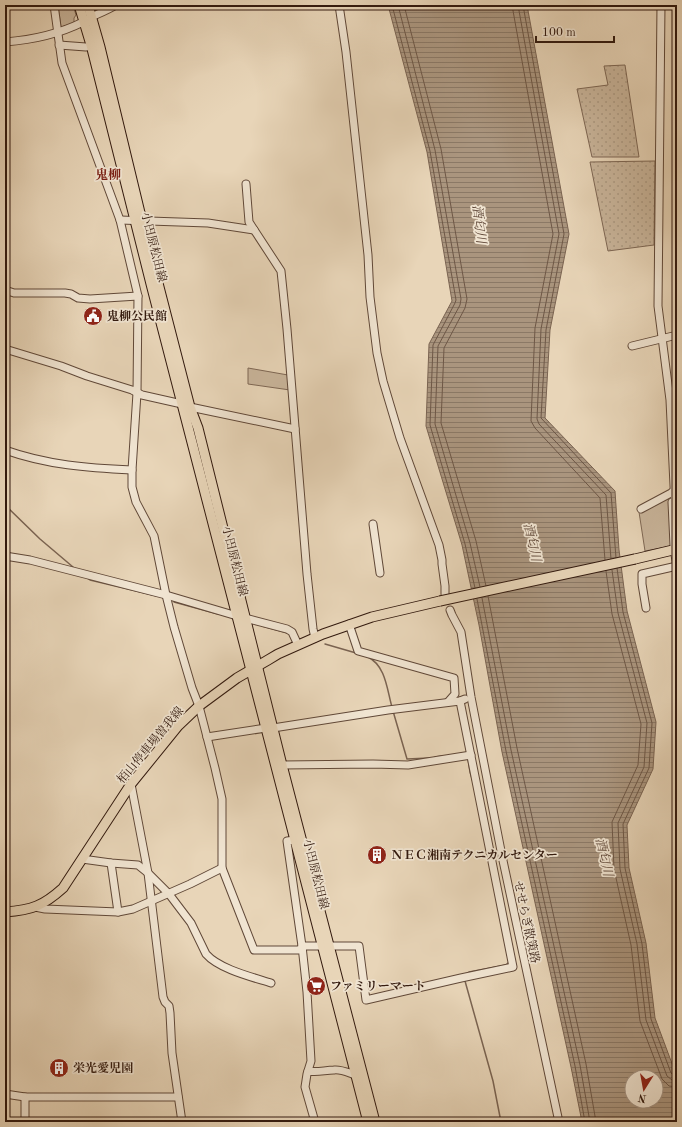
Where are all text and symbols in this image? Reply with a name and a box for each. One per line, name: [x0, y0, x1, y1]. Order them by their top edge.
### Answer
scale bar: [536, 18, 614, 44]
text: 100 m: [542, 27, 576, 39]
district label: 鬼柳: [95, 167, 121, 182]
water label: 酒匂川: [470, 204, 489, 246]
street label: 小田原松田線: [138, 210, 170, 284]
public building icon: 鬼柳公民館: [82, 305, 104, 327]
place label: 鬼柳公民館: [107, 309, 167, 323]
water label: 酒匂川: [521, 522, 544, 565]
street label: 小田原松田線: [219, 524, 251, 598]
street label: 栢山停車場曽我線: [114, 704, 186, 786]
street label: 小田原松田線: [300, 837, 332, 911]
water label: 酒匂川: [593, 837, 616, 880]
building icon: ＮＥＣ湘南テクニカルセンター: [366, 844, 388, 866]
place label: ＮＥＣ湘南テクニカルセンター: [391, 848, 558, 862]
street label: せせらぎ散策路: [511, 879, 543, 965]
supermarket icon: ファミリーマート: [305, 975, 327, 997]
place label: ファミリーマート: [330, 980, 426, 993]
building icon: 栄光愛児園: [48, 1057, 70, 1079]
place label: 栄光愛児園: [73, 1061, 133, 1075]
north arrow: [624, 1069, 664, 1109]
text: N: [637, 1091, 648, 1104]

